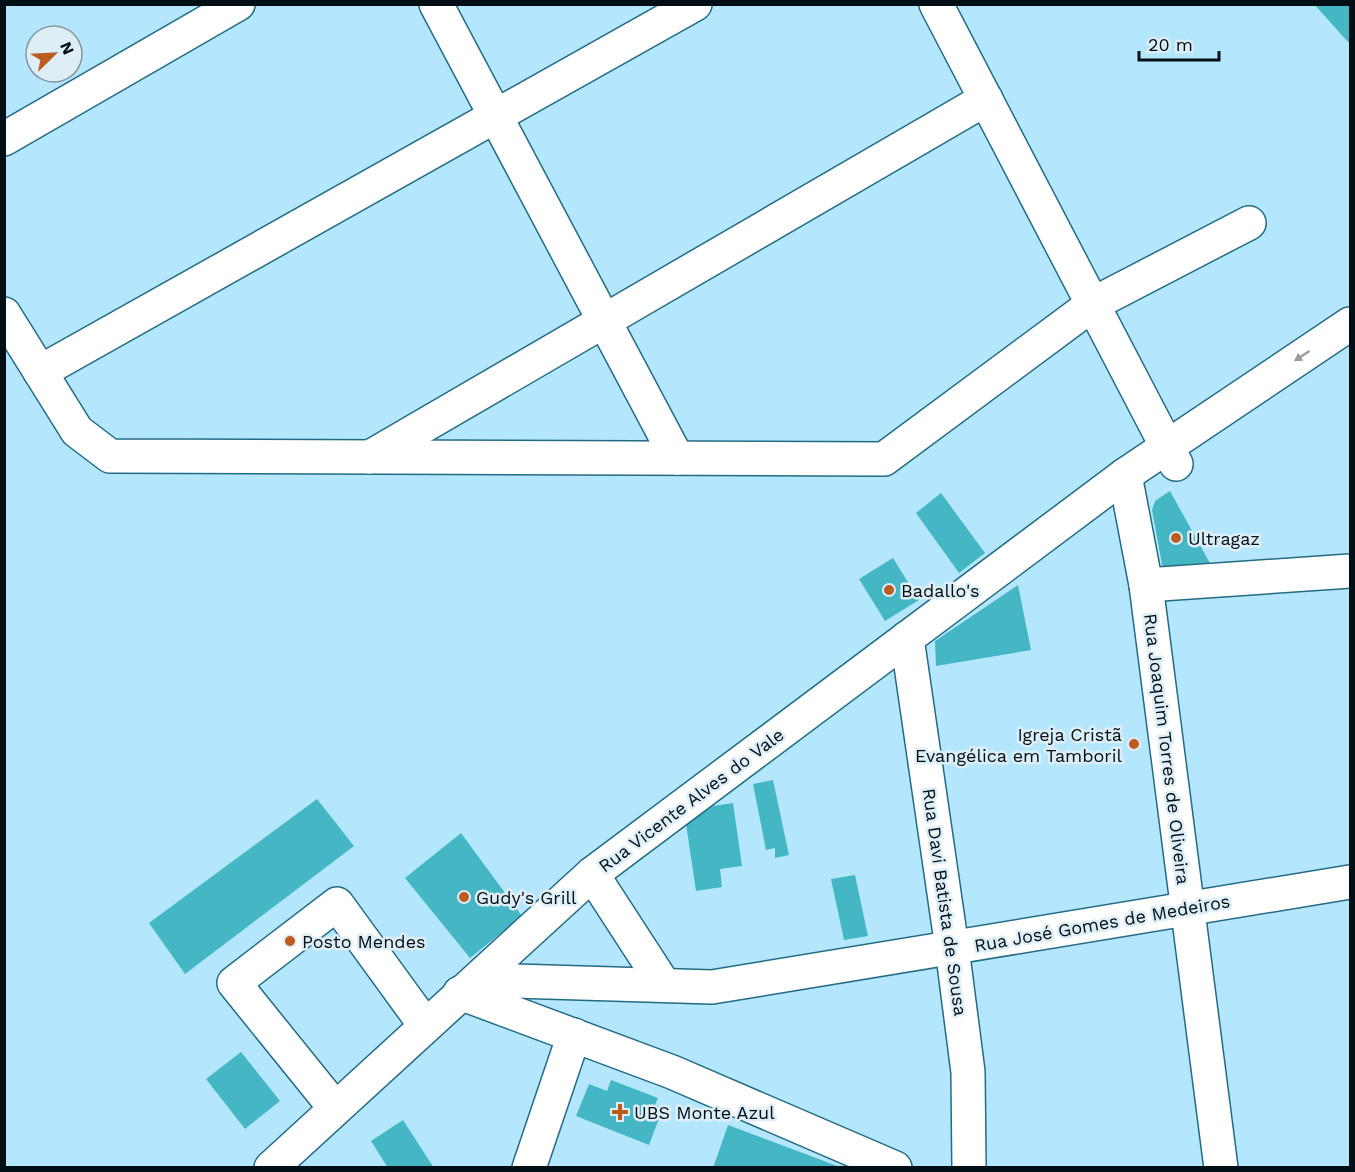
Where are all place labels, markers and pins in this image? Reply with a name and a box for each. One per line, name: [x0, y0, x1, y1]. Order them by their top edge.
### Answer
place label: Ultragaz: [1188, 528, 1260, 549]
marker: Ultragaz: [1169, 531, 1183, 545]
place label: Badallo's: [901, 580, 979, 601]
marker: Badallo's: [882, 583, 896, 597]
place label: Igreja Cristã Evangélica em Tamboril: [915, 724, 1122, 766]
marker: Igreja Cristã Evangélica em Tamboril: [1127, 737, 1141, 751]
place label: Gudy's Grill: [476, 887, 577, 908]
marker: Gudy's Grill: [457, 890, 471, 904]
place label: Posto Mendes: [302, 931, 426, 952]
marker: Posto Mendes: [283, 934, 297, 948]
place label: UBS Monte Azul: [634, 1102, 775, 1123]
marker: UBS Monte Azul: [611, 1103, 629, 1121]

